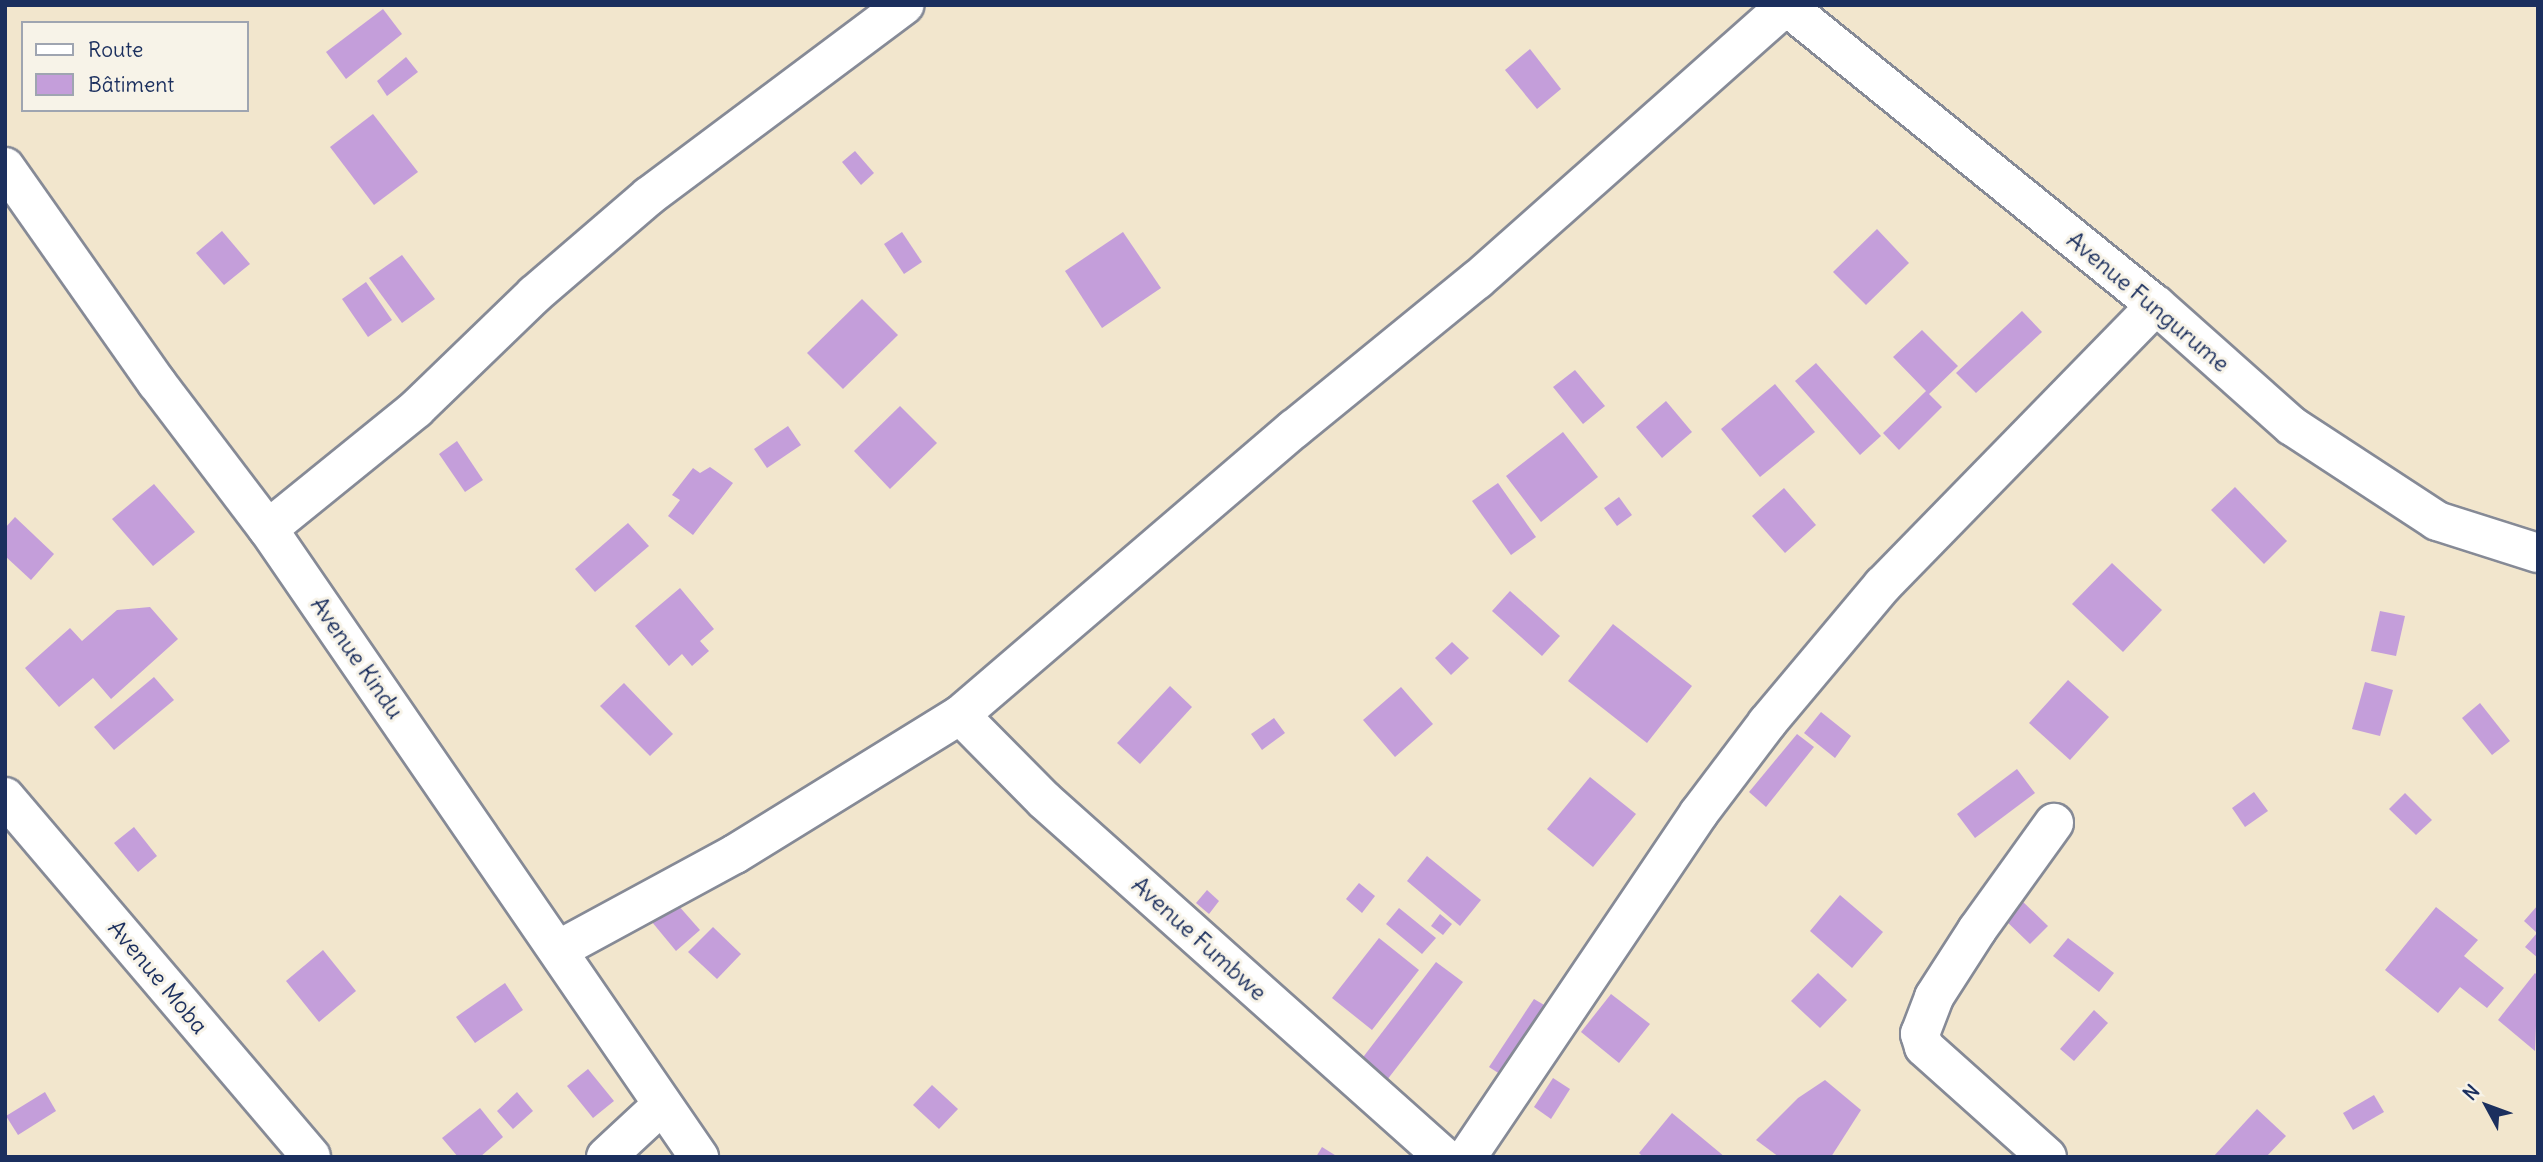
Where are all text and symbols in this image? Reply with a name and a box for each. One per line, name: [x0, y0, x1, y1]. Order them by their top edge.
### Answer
legend: [21, 21, 248, 112]
text: Route: [88, 36, 143, 63]
text: Bâtiment: [88, 71, 174, 98]
street label: Avenue Fungurume: [2061, 226, 2235, 378]
street label: Avenue Kindu: [305, 592, 409, 724]
street label: Avenue Fumbwe: [1126, 871, 1272, 1007]
street label: Avenue Moba: [102, 915, 214, 1039]
north arrow: [2452, 1071, 2522, 1141]
text: N: [2458, 1079, 2485, 1105]

